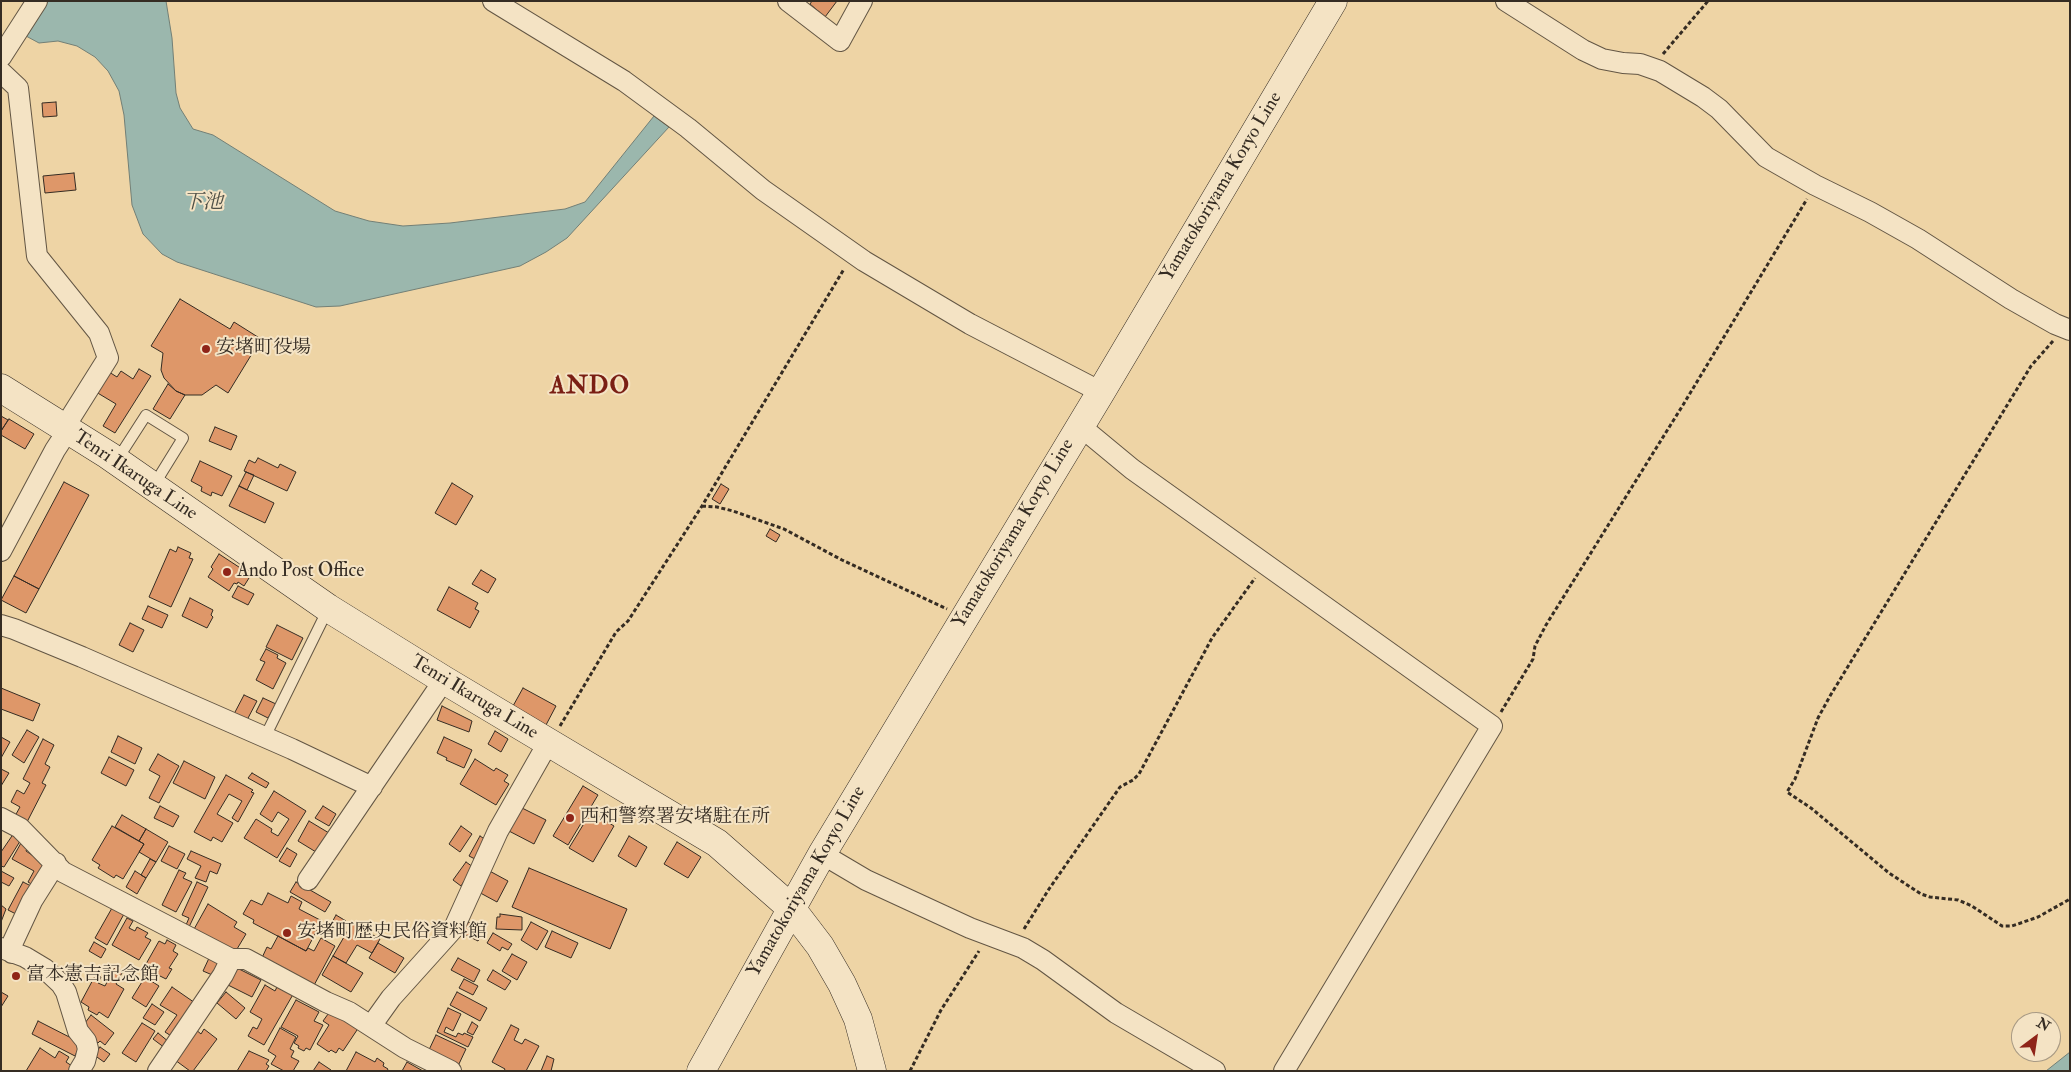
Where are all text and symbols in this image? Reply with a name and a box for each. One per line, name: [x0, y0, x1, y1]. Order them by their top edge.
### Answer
street label: Yamatokoriyama Koryo Line: [1156, 88, 1288, 286]
water label: 下池: [183, 192, 223, 216]
place label: 安堵町役場: [216, 338, 311, 360]
marker: 安堵町役場: [200, 343, 212, 355]
district label: ANDO: [550, 374, 630, 402]
street label: Tenri Ikaruga Line: [69, 426, 201, 526]
street label: Yamatokoriyama Koryo Line: [948, 435, 1080, 633]
place label: Ando Post Office: [237, 561, 364, 583]
marker: Ando Post Office: [221, 566, 233, 578]
street label: Tenri Ikaruga Line: [406, 651, 542, 745]
street label: Yamatokoriyama Koryo Line: [743, 782, 871, 982]
place label: 西和警察署安堵駐在所: [580, 807, 770, 829]
marker: 西和警察署安堵駐在所: [564, 812, 576, 824]
place label: 安堵町歴史民俗資料館: [297, 922, 487, 944]
marker: 安堵町歴史民俗資料館: [281, 927, 293, 939]
place label: 富本憲吉記念館: [26, 965, 159, 987]
marker: 富本憲吉記念館: [10, 970, 22, 982]
north arrow: [2011, 1012, 2061, 1062]
text: N: [2034, 1014, 2053, 1035]

